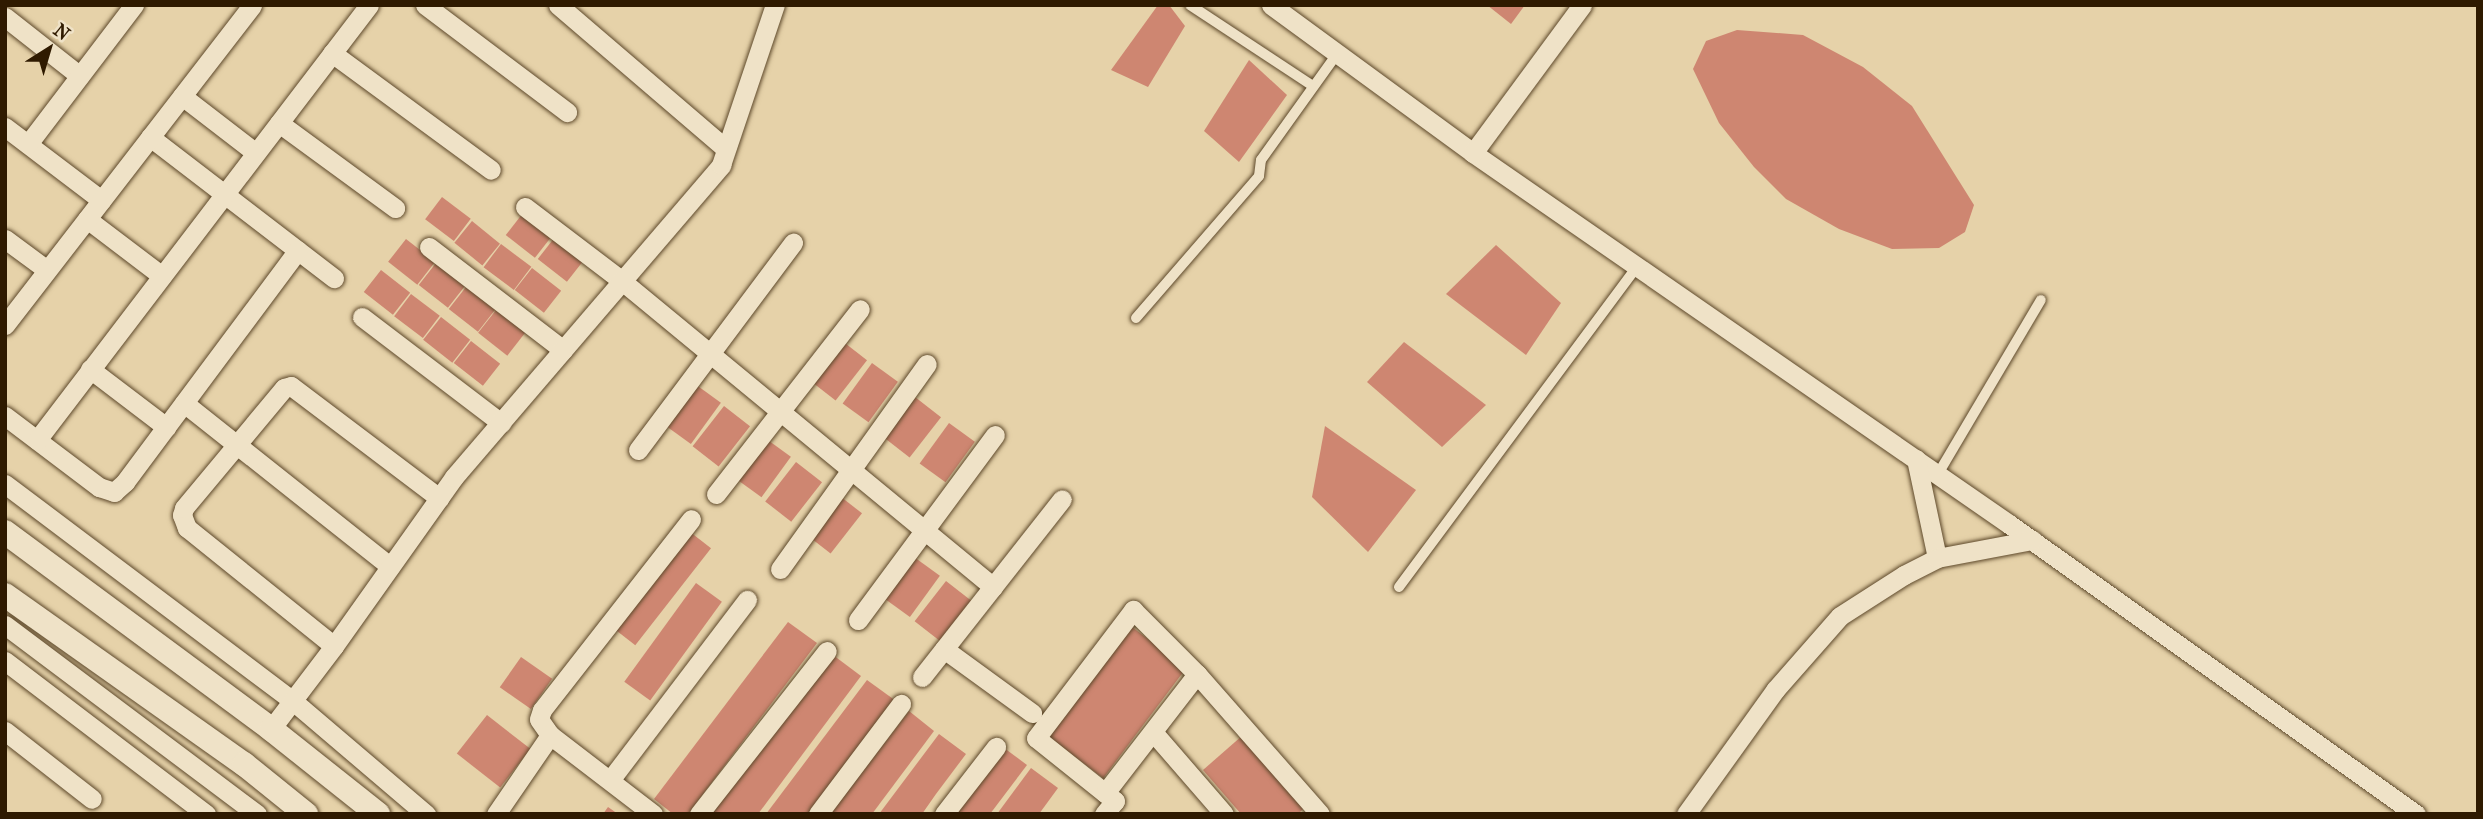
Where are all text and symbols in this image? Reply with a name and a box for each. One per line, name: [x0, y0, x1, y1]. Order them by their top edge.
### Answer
north arrow: [14, 14, 84, 84]
text: N: [49, 19, 74, 45]

